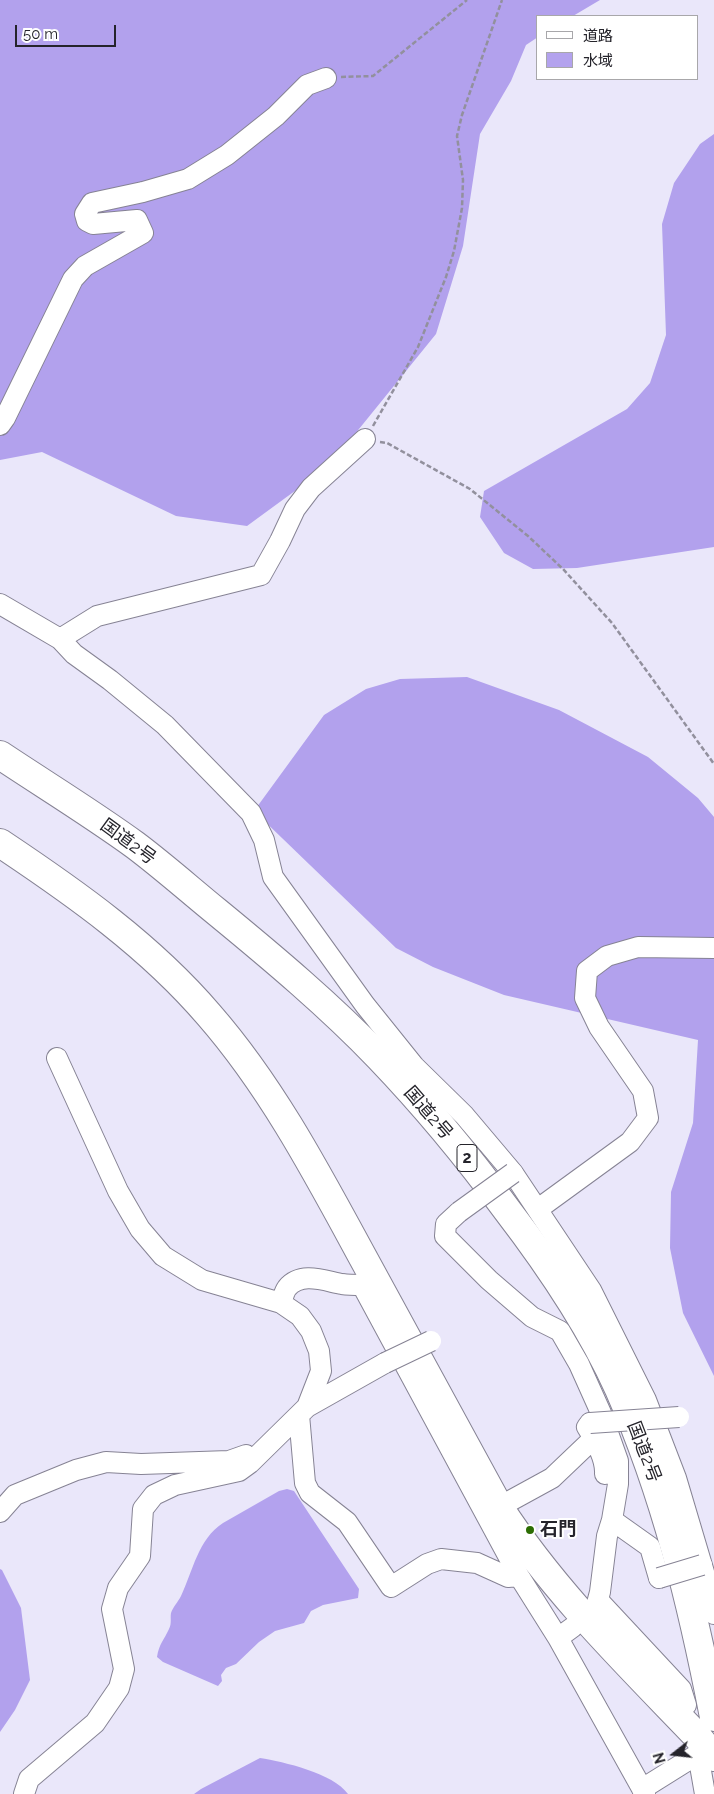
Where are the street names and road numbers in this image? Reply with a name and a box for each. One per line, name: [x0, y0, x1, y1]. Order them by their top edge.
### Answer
street label: 国道2号: [96, 815, 160, 869]
street label: 国道2号: [399, 1082, 457, 1144]
road number: 2: [457, 1144, 477, 1172]
street label: 国道2号: [623, 1419, 665, 1485]

